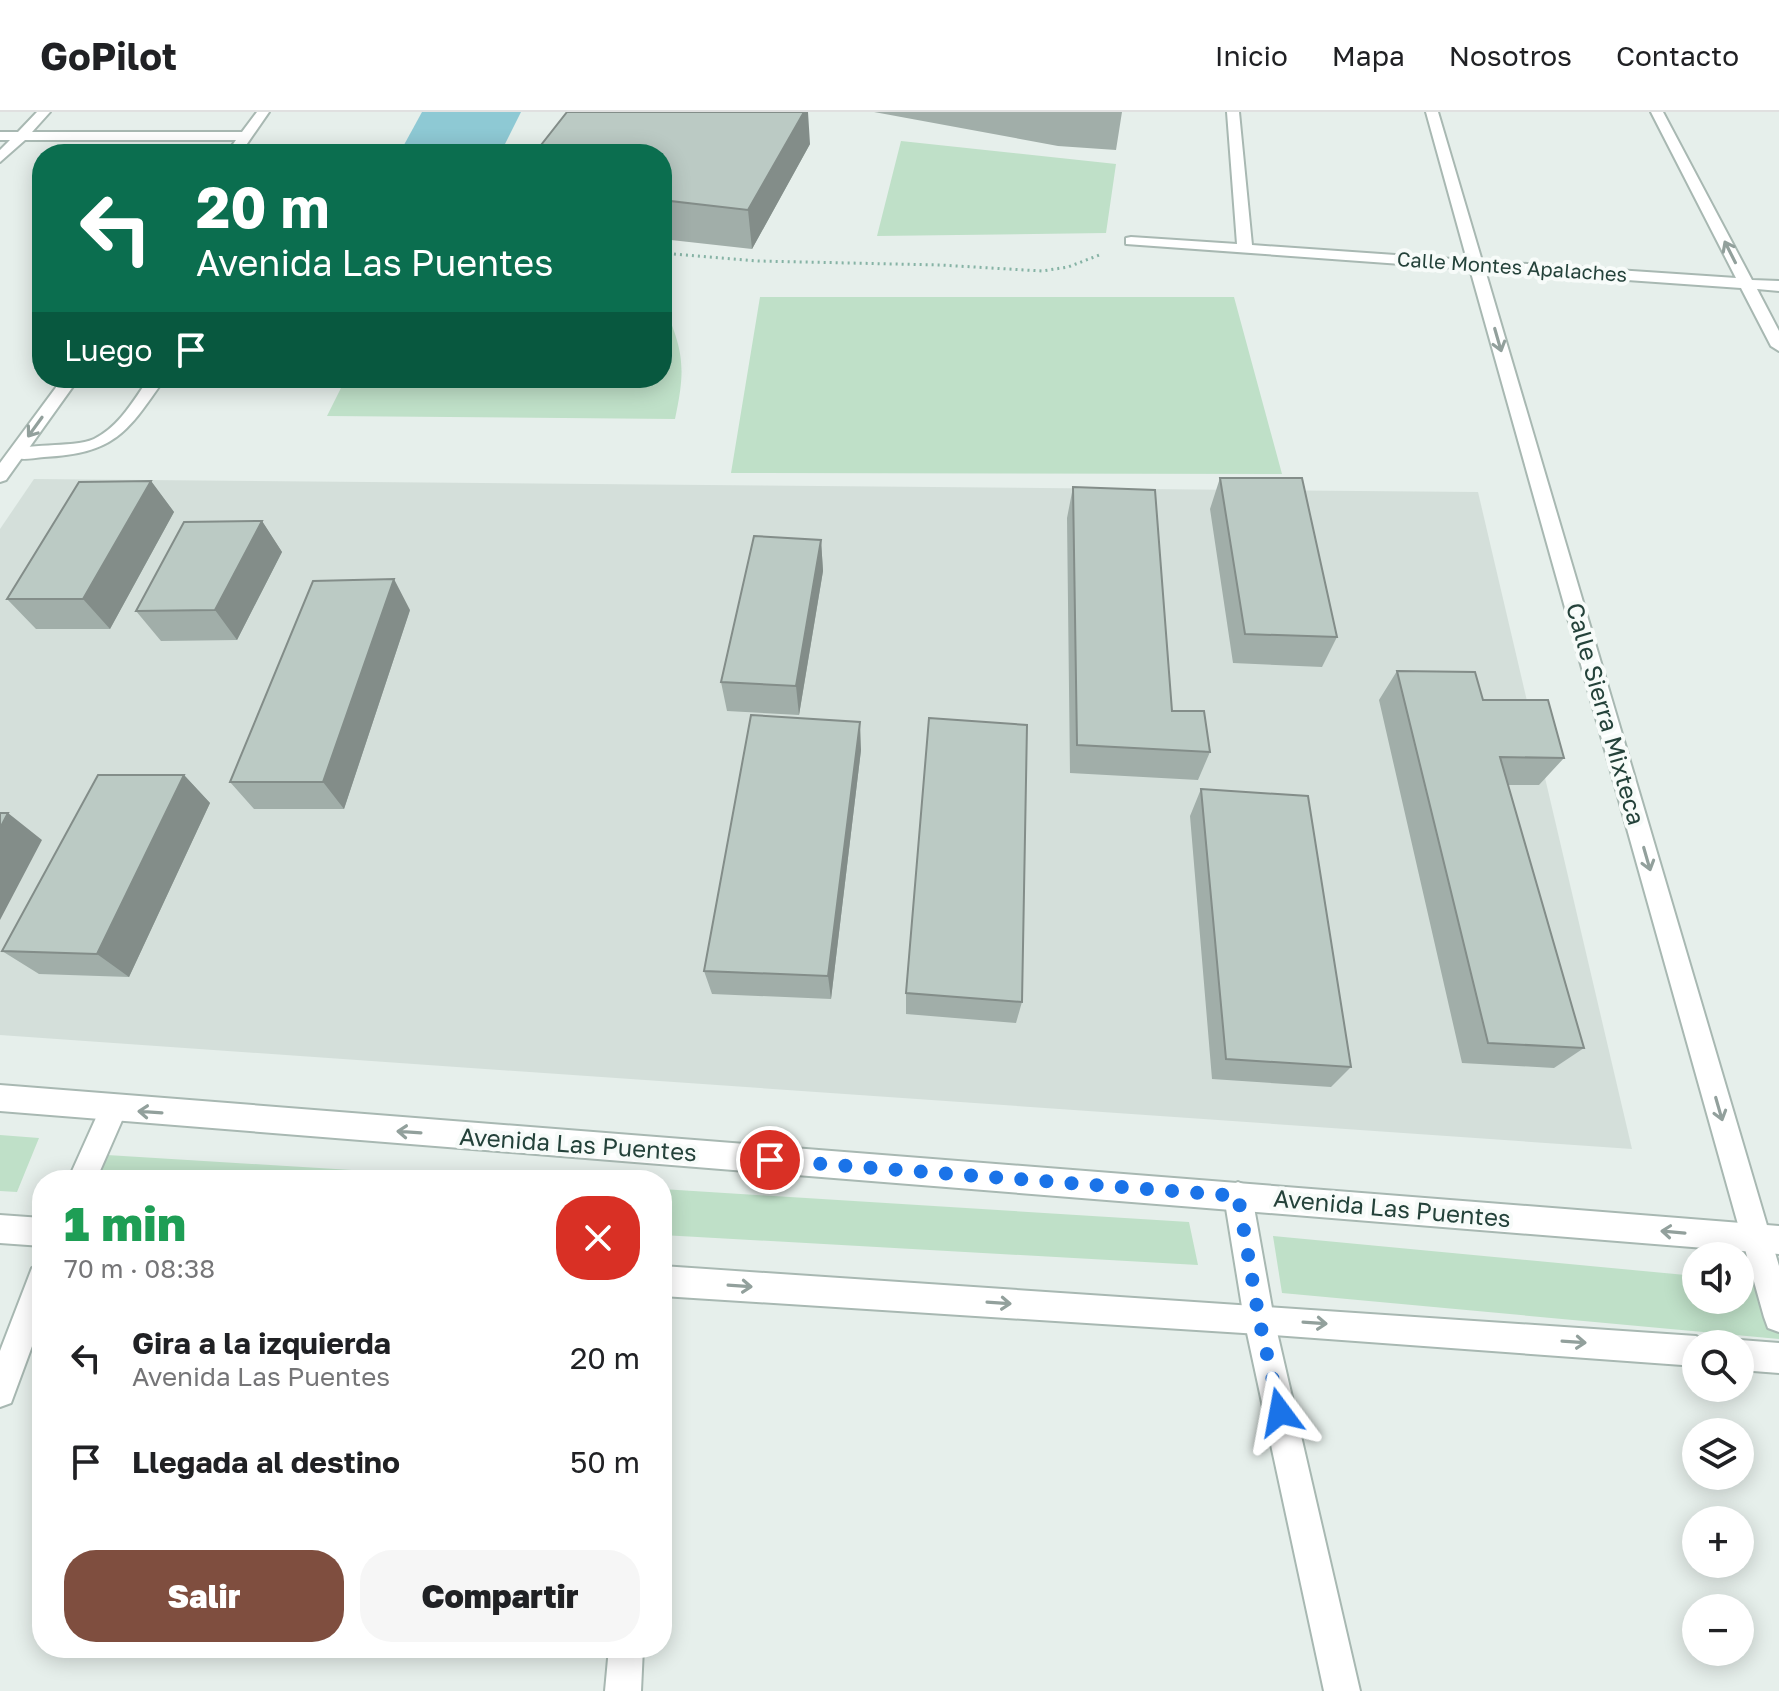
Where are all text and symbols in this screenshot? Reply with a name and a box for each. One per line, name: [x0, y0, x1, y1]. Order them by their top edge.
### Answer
text: GoPilot: [40, 33, 177, 78]
text: Inicio: [1215, 39, 1288, 72]
text: Mapa: [1332, 39, 1405, 72]
text: Nosotros: [1449, 39, 1572, 72]
text: Contacto: [1616, 39, 1739, 72]
text: 20 m: [196, 173, 330, 240]
icon: left: [64, 176, 168, 280]
one-way arrow: [1721, 240, 1737, 264]
text: Avenida Las Puentes: [196, 241, 553, 284]
street label: Calle Montes Apalaches: [1396, 246, 1628, 286]
one-way arrow: [1491, 326, 1506, 352]
icon: arrive: [169, 328, 213, 372]
text: Luego: [64, 332, 153, 368]
one-way arrow: [27, 416, 44, 437]
street label: Calle Sierra Mixteca: [1561, 599, 1652, 828]
one-way arrow: [1640, 845, 1655, 871]
one-way arrow: [1712, 1095, 1727, 1121]
one-way arrow: [137, 1104, 164, 1119]
street label: Avenida Las Puentes: [458, 1121, 698, 1166]
one-way arrow: [396, 1124, 423, 1139]
pin: [736, 1126, 804, 1194]
icon: arrive: [748, 1138, 792, 1182]
street label: Avenida Las Puentes: [1272, 1183, 1512, 1232]
text: 1 min: [64, 1194, 186, 1252]
button: close: [556, 1196, 640, 1280]
one-way arrow: [1660, 1224, 1687, 1239]
map controls: [1682, 1242, 1754, 1666]
button: sound: [1682, 1242, 1754, 1314]
text: 70 m · 08:38: [64, 1253, 215, 1284]
one-way arrow: [726, 1279, 753, 1294]
one-way arrow: [985, 1295, 1012, 1310]
one-way arrow: [1301, 1316, 1328, 1331]
text: Gira a la izquierda: [132, 1325, 391, 1361]
button: search: [1682, 1330, 1754, 1402]
one-way arrow: [1560, 1335, 1587, 1350]
icon: left: [64, 1336, 108, 1380]
text: 20 m: [570, 1340, 640, 1376]
text: Avenida Las Puentes: [132, 1361, 390, 1392]
position arrow: [1238, 1370, 1322, 1454]
button: layers: [1682, 1418, 1754, 1490]
icon: arrive: [64, 1440, 108, 1484]
text: Llegada al destino: [132, 1444, 400, 1480]
text: 50 m: [570, 1444, 640, 1480]
button: +: [1682, 1506, 1754, 1578]
button: Salir: [64, 1550, 344, 1642]
button: Compartir: [360, 1550, 640, 1642]
button: −: [1682, 1594, 1754, 1666]

